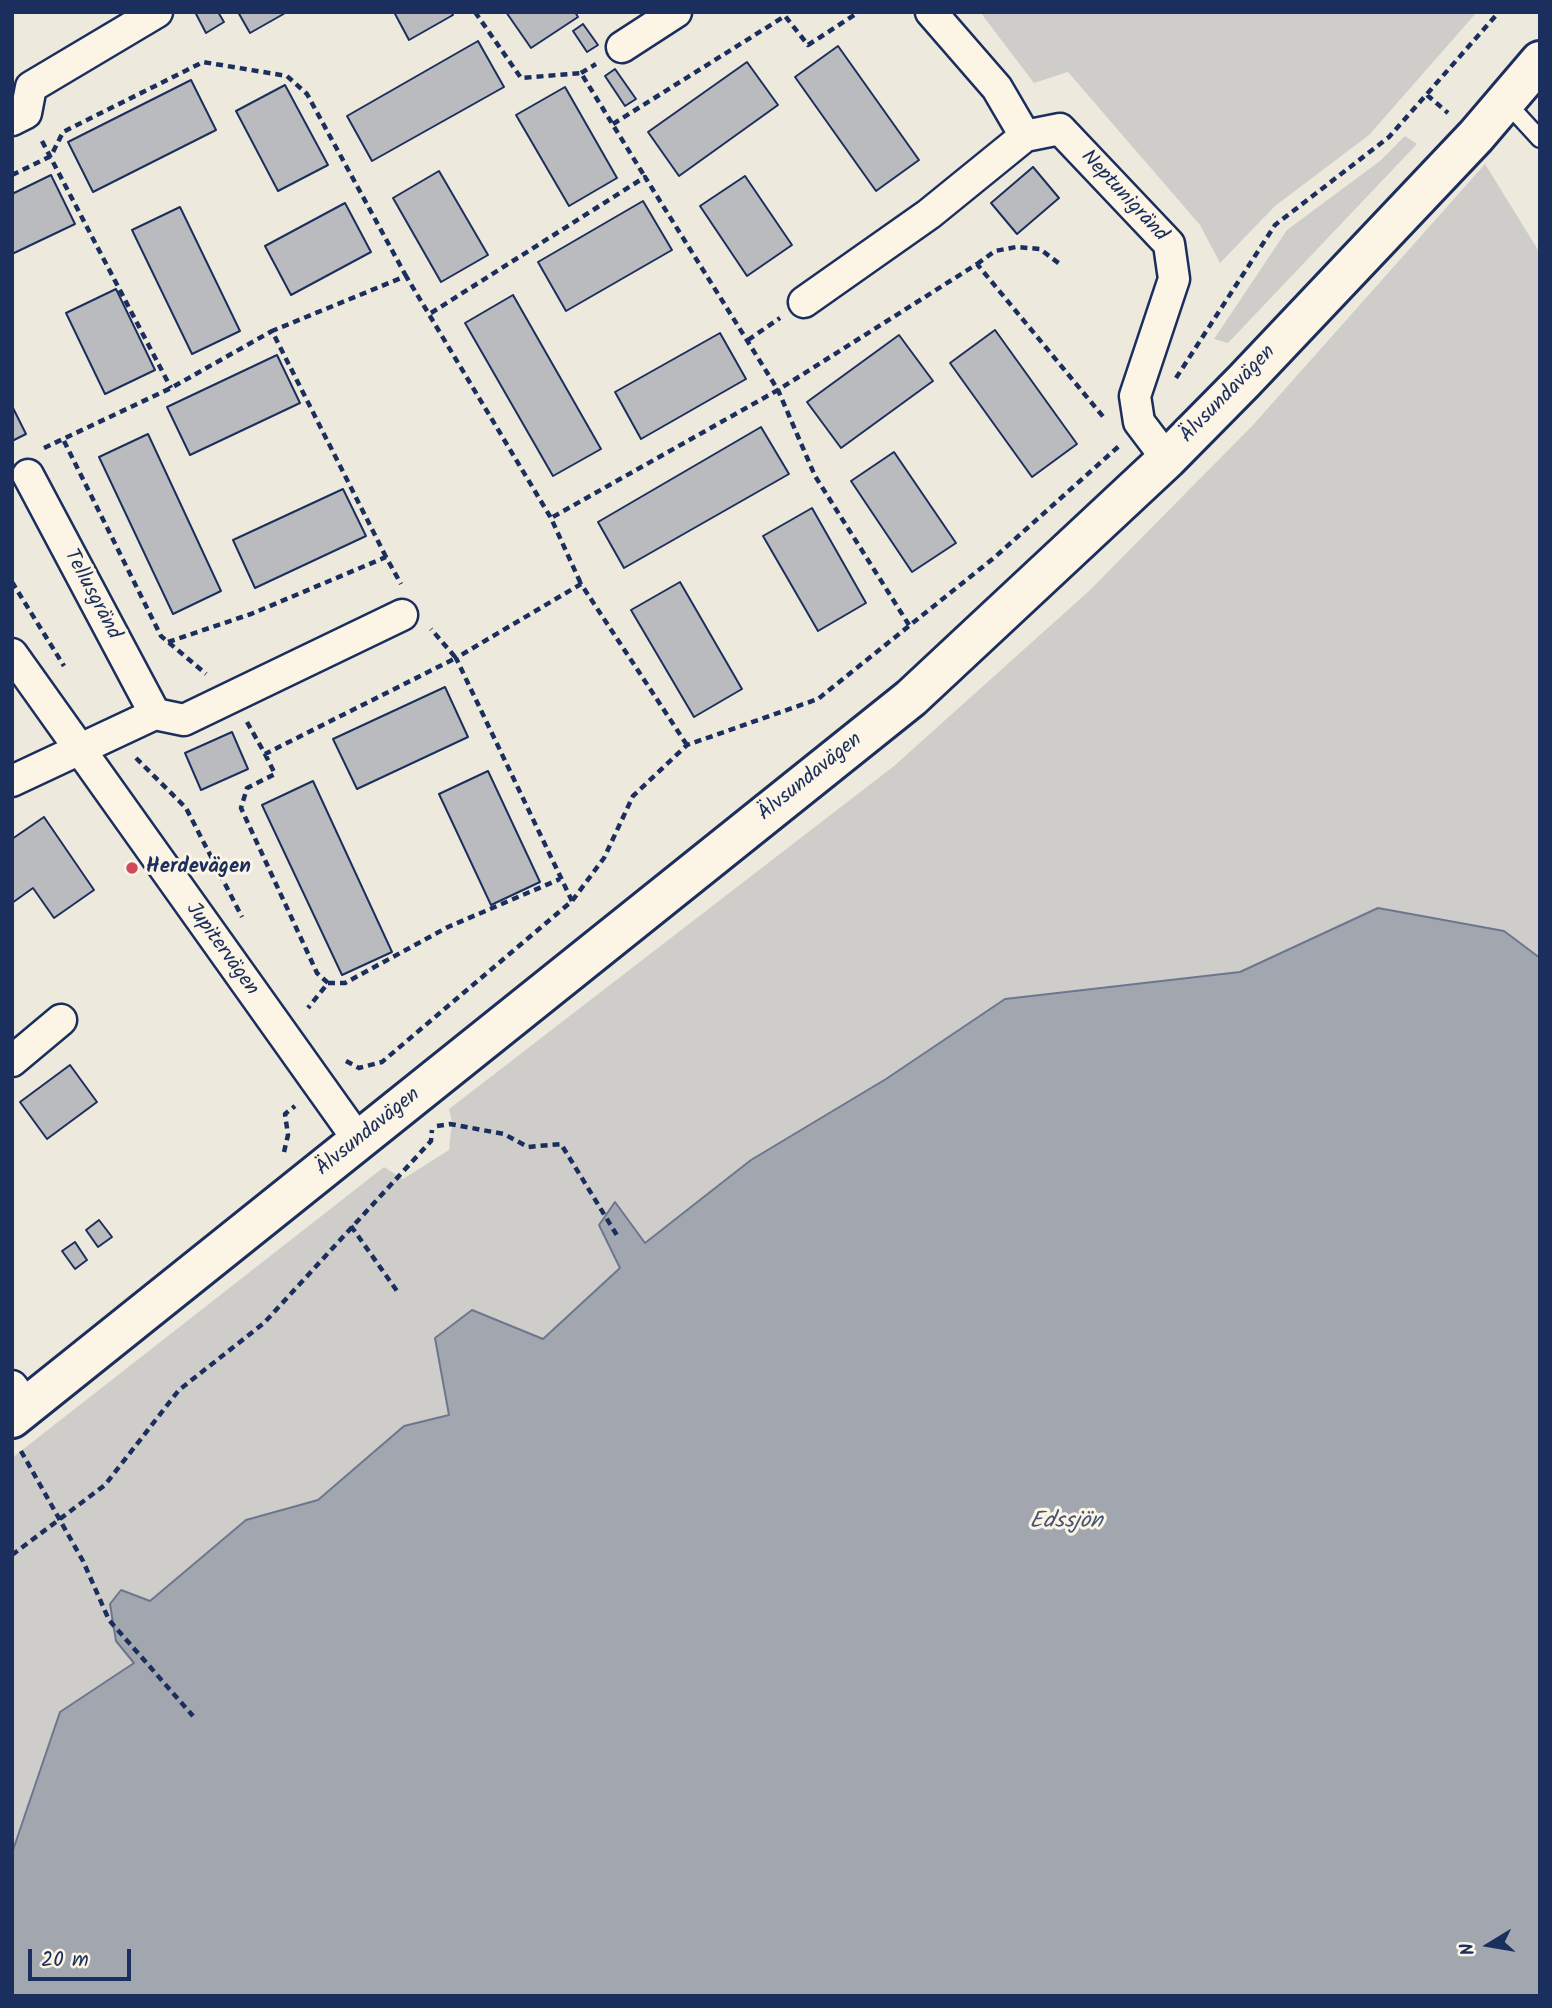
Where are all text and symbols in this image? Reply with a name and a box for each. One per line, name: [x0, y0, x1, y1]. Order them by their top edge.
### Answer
street label: Neptunigränd: [1074, 146, 1172, 248]
street label: Älvsundavägen: [1176, 341, 1282, 449]
street label: Tellusgränd: [57, 546, 125, 644]
street label: Älvsundavägen: [754, 728, 868, 828]
place label: Herdevägen: [146, 855, 251, 881]
marker: Herdevägen: [124, 860, 140, 876]
street label: Jupitervägen: [179, 899, 263, 1001]
street label: Älvsundavägen: [312, 1083, 426, 1183]
water label: Edssjön: [1029, 1509, 1103, 1537]
north arrow: [1454, 1910, 1524, 1980]
scale bar: [32, 1934, 135, 1978]
text: N: [1453, 1940, 1484, 1958]
text: 20 m: [41, 1944, 89, 1977]

